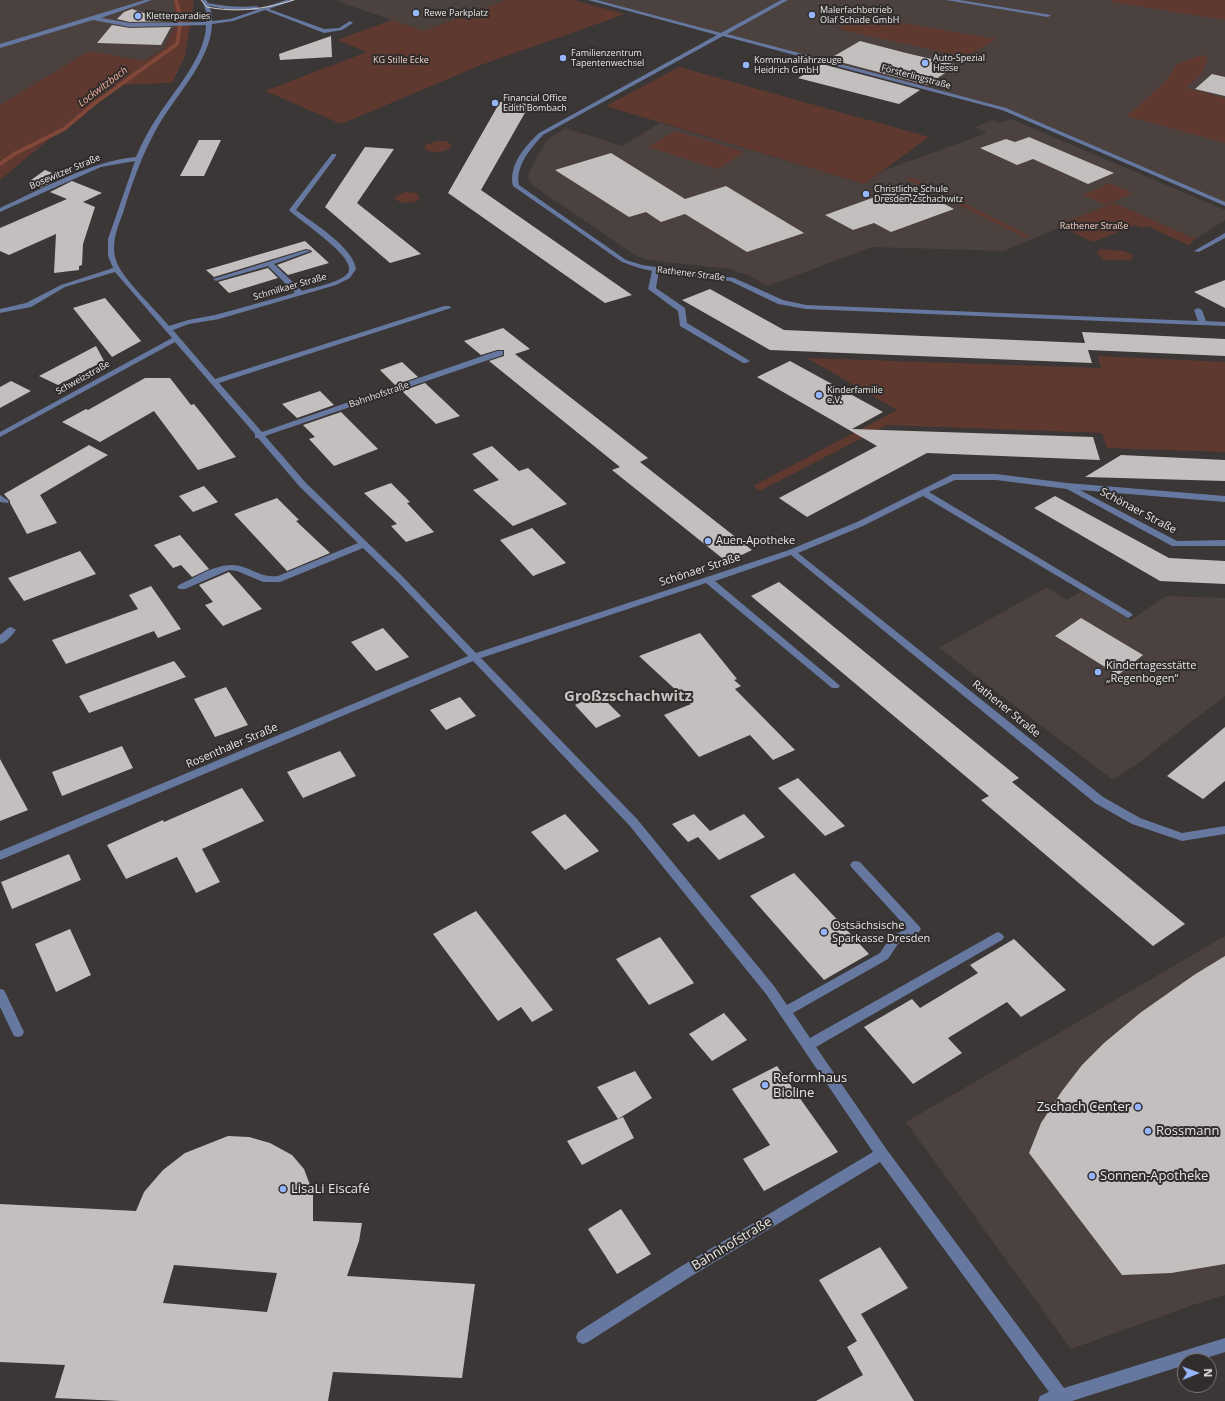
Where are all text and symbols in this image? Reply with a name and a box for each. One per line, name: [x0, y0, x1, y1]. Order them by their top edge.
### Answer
place label: Malerfachbetrieb Olaf Schade GmbH: [820, 5, 899, 26]
marker: Rewe Parkplatz: [411, 8, 421, 18]
place label: Rewe Parkplatz: [424, 8, 488, 18]
marker: Malerfachbetrieb Olaf Schade GmbH: [807, 10, 817, 20]
marker: Kletterparadies: [133, 11, 143, 21]
place label: Kletterparadies: [146, 11, 210, 21]
place label: Familienzentrum Tapentenwechsel: [571, 48, 644, 69]
marker: Familienzentrum Tapentenwechsel: [558, 53, 568, 63]
place label: Auto-Spezial Hesse: [933, 53, 985, 74]
park label: KG Stille Ecke: [373, 55, 429, 65]
place label: Kommunalfahrzeuge Heidrich GmbH: [754, 55, 842, 76]
marker: Auto-Spezial Hesse: [920, 58, 930, 68]
marker: Kommunalfahrzeuge Heidrich GmbH: [741, 60, 751, 70]
street label: Försterlingstraße: [880, 62, 952, 92]
water label: Lockwitzbach: [76, 64, 130, 110]
place label: Financial Office Edith Bombach: [503, 93, 567, 114]
marker: Financial Office Edith Bombach: [490, 98, 500, 108]
street label: Bosewitzer Straße: [28, 152, 102, 192]
place label: Christliche Schule Dresden-Zschachwitz: [874, 184, 963, 205]
marker: Christliche Schule Dresden-Zschachwitz: [861, 189, 871, 199]
park label: Rathener Straße: [1060, 221, 1128, 231]
street label: Rathener Straße: [656, 264, 726, 284]
street label: Schmilkaer Straße: [252, 271, 328, 303]
street label: Schweizstraße: [54, 359, 112, 397]
street label: Bahnhofstraße: [348, 380, 410, 410]
place label: Kinderfamilie e.V.: [827, 385, 883, 406]
marker: Kinderfamilie e.V.: [814, 390, 824, 400]
street label: Schönaer Straße: [1098, 485, 1178, 537]
place label: Auen-Apotheke: [716, 534, 795, 548]
marker: Auen-Apotheke: [703, 536, 713, 546]
street label: Schönaer Straße: [658, 551, 742, 589]
place label: Kindertagesstätte „Regenbogen“: [1106, 659, 1196, 685]
marker: Kindertagesstätte „Regenbogen“: [1093, 667, 1103, 677]
street label: Rathener Straße: [969, 678, 1043, 740]
district label: Großzschachwitz: [564, 688, 692, 706]
street label: Rosenthaler Straße: [184, 721, 280, 771]
place label: Ostsächsische Sparkasse Dresden: [832, 919, 930, 945]
marker: Ostsächsische Sparkasse Dresden: [819, 927, 829, 937]
place label: Reformhaus Bioline: [773, 1070, 847, 1101]
marker: Reformhaus Bioline: [760, 1080, 770, 1090]
place label: Zschach Center: [1037, 1099, 1130, 1115]
marker: Zschach Center: [1133, 1102, 1143, 1112]
place label: Rossmann: [1156, 1123, 1219, 1139]
marker: Rossmann: [1143, 1126, 1153, 1136]
place label: Sonnen-Apotheke: [1100, 1168, 1208, 1184]
marker: Sonnen-Apotheke: [1087, 1171, 1097, 1181]
place label: LisaLi Eiscafé: [291, 1181, 370, 1197]
marker: LisaLi Eiscafé: [278, 1184, 288, 1194]
street label: Bahnhofstraße: [689, 1214, 775, 1274]
north arrow: [1177, 1353, 1217, 1393]
text: N: [1201, 1368, 1216, 1377]

